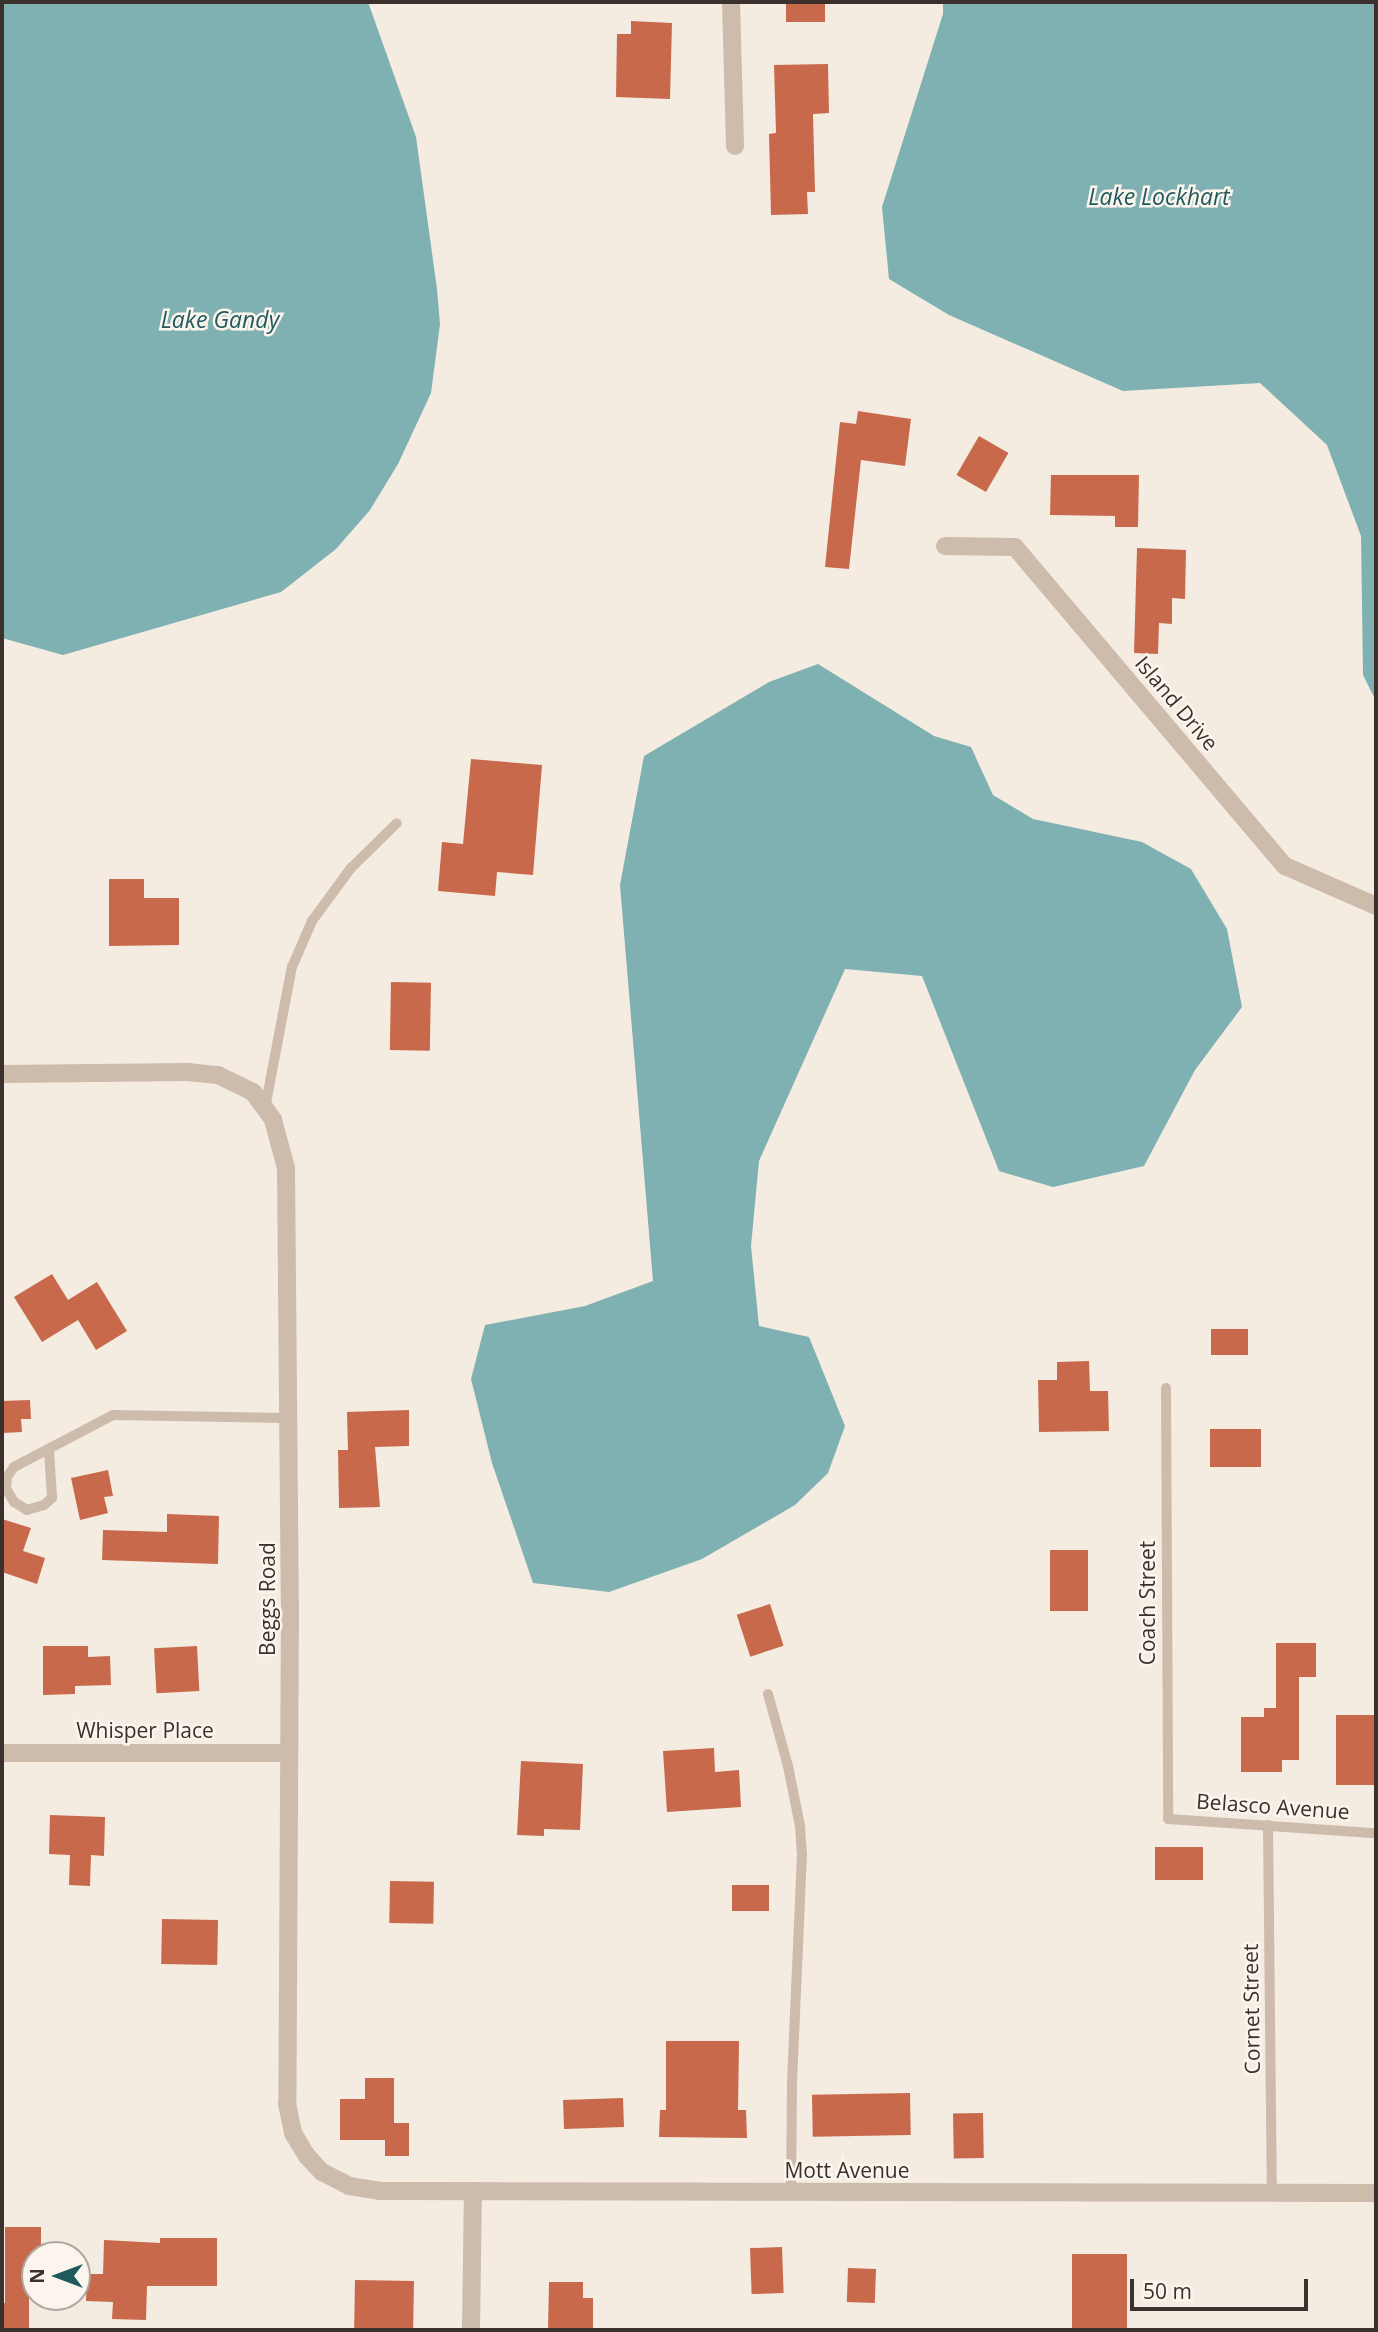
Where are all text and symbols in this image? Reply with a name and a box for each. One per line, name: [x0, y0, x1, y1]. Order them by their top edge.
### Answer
water label: Lake Lockhart: [1088, 182, 1230, 210]
water label: Lake Gandy: [161, 305, 279, 333]
street label: Island Drive: [1130, 651, 1224, 755]
street label: Coach Street: [1134, 1541, 1160, 1665]
street label: Beggs Road: [254, 1542, 280, 1656]
street label: Whisper Place: [76, 1717, 214, 1743]
street label: Belasco Avenue: [1196, 1788, 1350, 1824]
street label: Cornet Street: [1237, 1943, 1265, 2075]
street label: Mott Avenue: [784, 2157, 910, 2183]
north arrow: [21, 2241, 91, 2311]
scale bar: [1133, 2266, 1312, 2310]
text: N: [24, 2268, 50, 2284]
text: 50 m: [1143, 2277, 1192, 2305]

